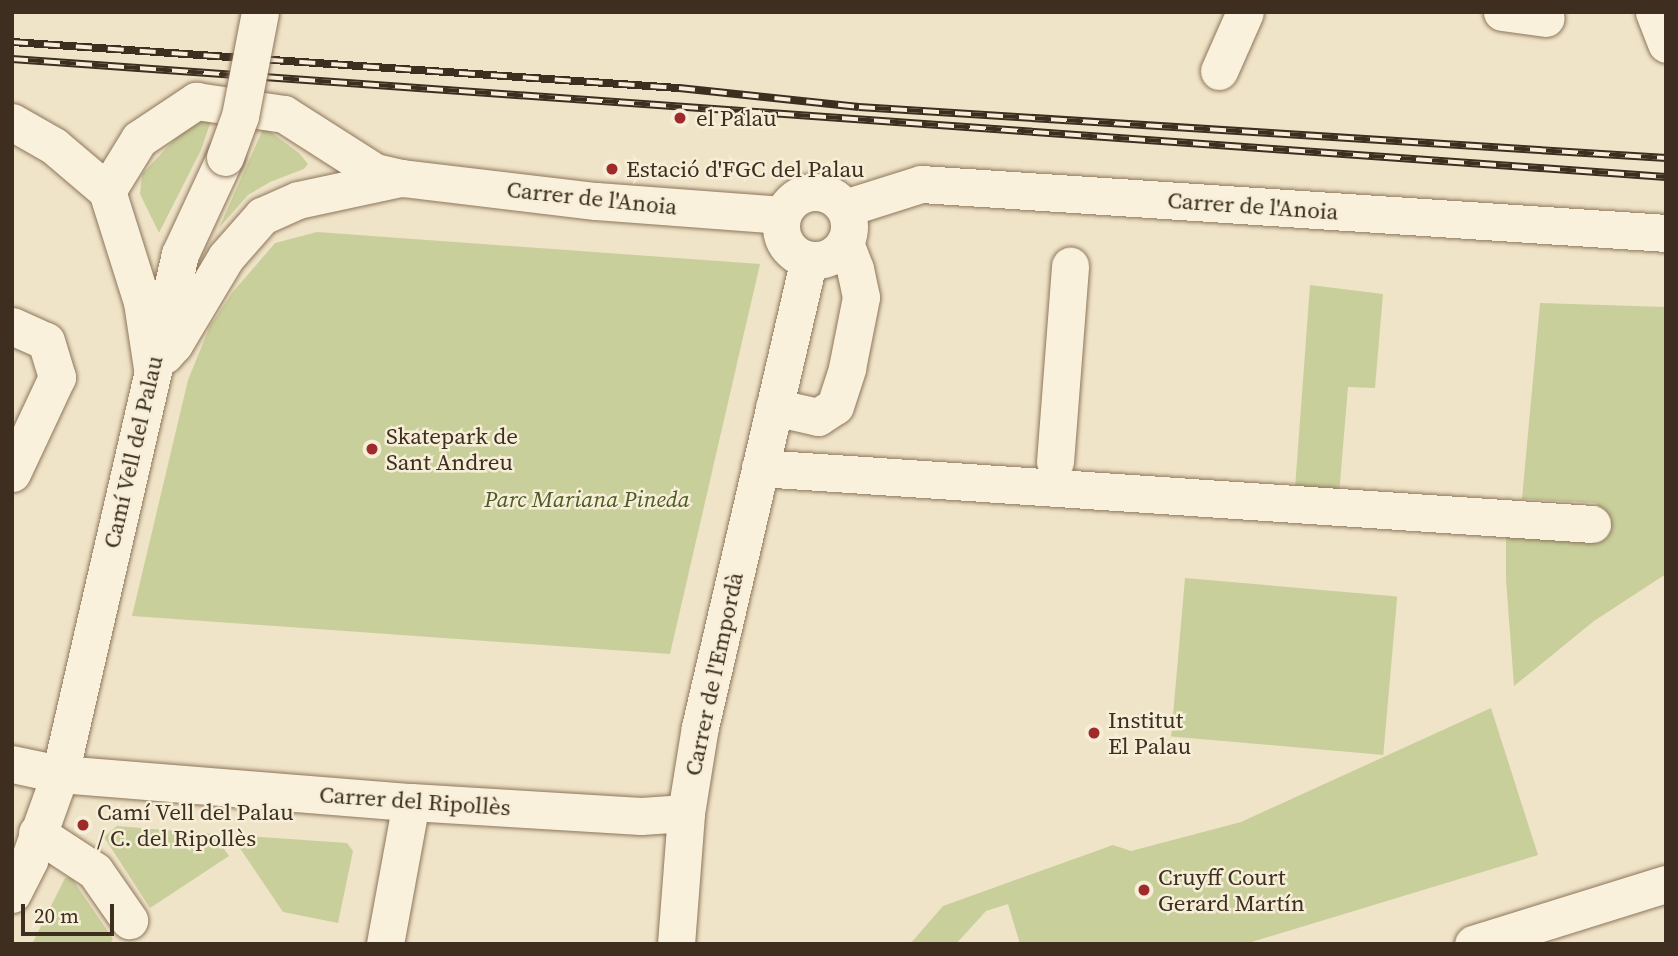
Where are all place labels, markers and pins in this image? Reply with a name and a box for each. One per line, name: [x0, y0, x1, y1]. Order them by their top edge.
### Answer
place label: el Palau: [696, 104, 777, 132]
marker: el Palau: [670, 108, 690, 128]
place label: Estació d'FGC del Palau: [626, 155, 865, 183]
marker: Estació d'FGC del Palau: [604, 161, 620, 177]
place label: Skatepark de Sant Andreu: [386, 422, 518, 476]
marker: Skatepark de Sant Andreu: [364, 441, 380, 457]
place label: Institut El Palau: [1108, 706, 1191, 760]
marker: Institut El Palau: [1086, 725, 1102, 741]
place label: Camí Vell del Palau / C. del Ripollès: [97, 798, 294, 852]
marker: Camí Vell del Palau / C. del Ripollès: [75, 817, 91, 833]
place label: Cruyff Court Gerard Martín: [1158, 863, 1305, 917]
marker: Cruyff Court Gerard Martín: [1136, 882, 1152, 898]

